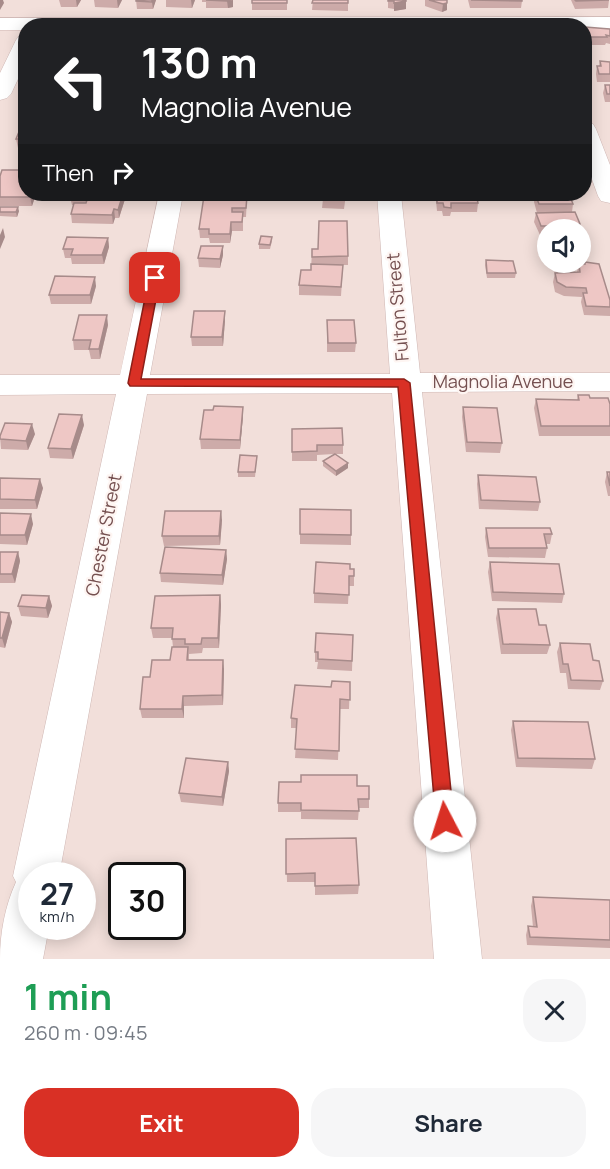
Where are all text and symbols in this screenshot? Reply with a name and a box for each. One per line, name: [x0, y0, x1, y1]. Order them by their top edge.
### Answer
text: 130 m: [141, 33, 258, 91]
icon: left: [42, 42, 120, 120]
text: Magnolia Avenue: [141, 88, 352, 125]
icon: right: [106, 156, 139, 189]
text: Then: [42, 158, 94, 188]
map controls: [537, 219, 591, 273]
button: sound: [537, 219, 591, 273]
pin: [129, 252, 180, 303]
street label: Fulton Street: [380, 252, 414, 362]
icon: arrive: [138, 261, 171, 294]
street label: Magnolia Avenue: [433, 369, 573, 393]
street label: Chester Street: [79, 472, 127, 598]
position arrow: [413, 789, 477, 853]
speed limit sign: 30: [108, 862, 186, 940]
text: 27: [40, 873, 74, 914]
text: km/h: [40, 906, 74, 927]
text: 1 min: [24, 972, 112, 1021]
button: close: [523, 979, 586, 1042]
text: 260 m · 09:45: [24, 1019, 147, 1046]
button: Exit: [24, 1088, 299, 1157]
button: Share: [311, 1088, 586, 1157]

